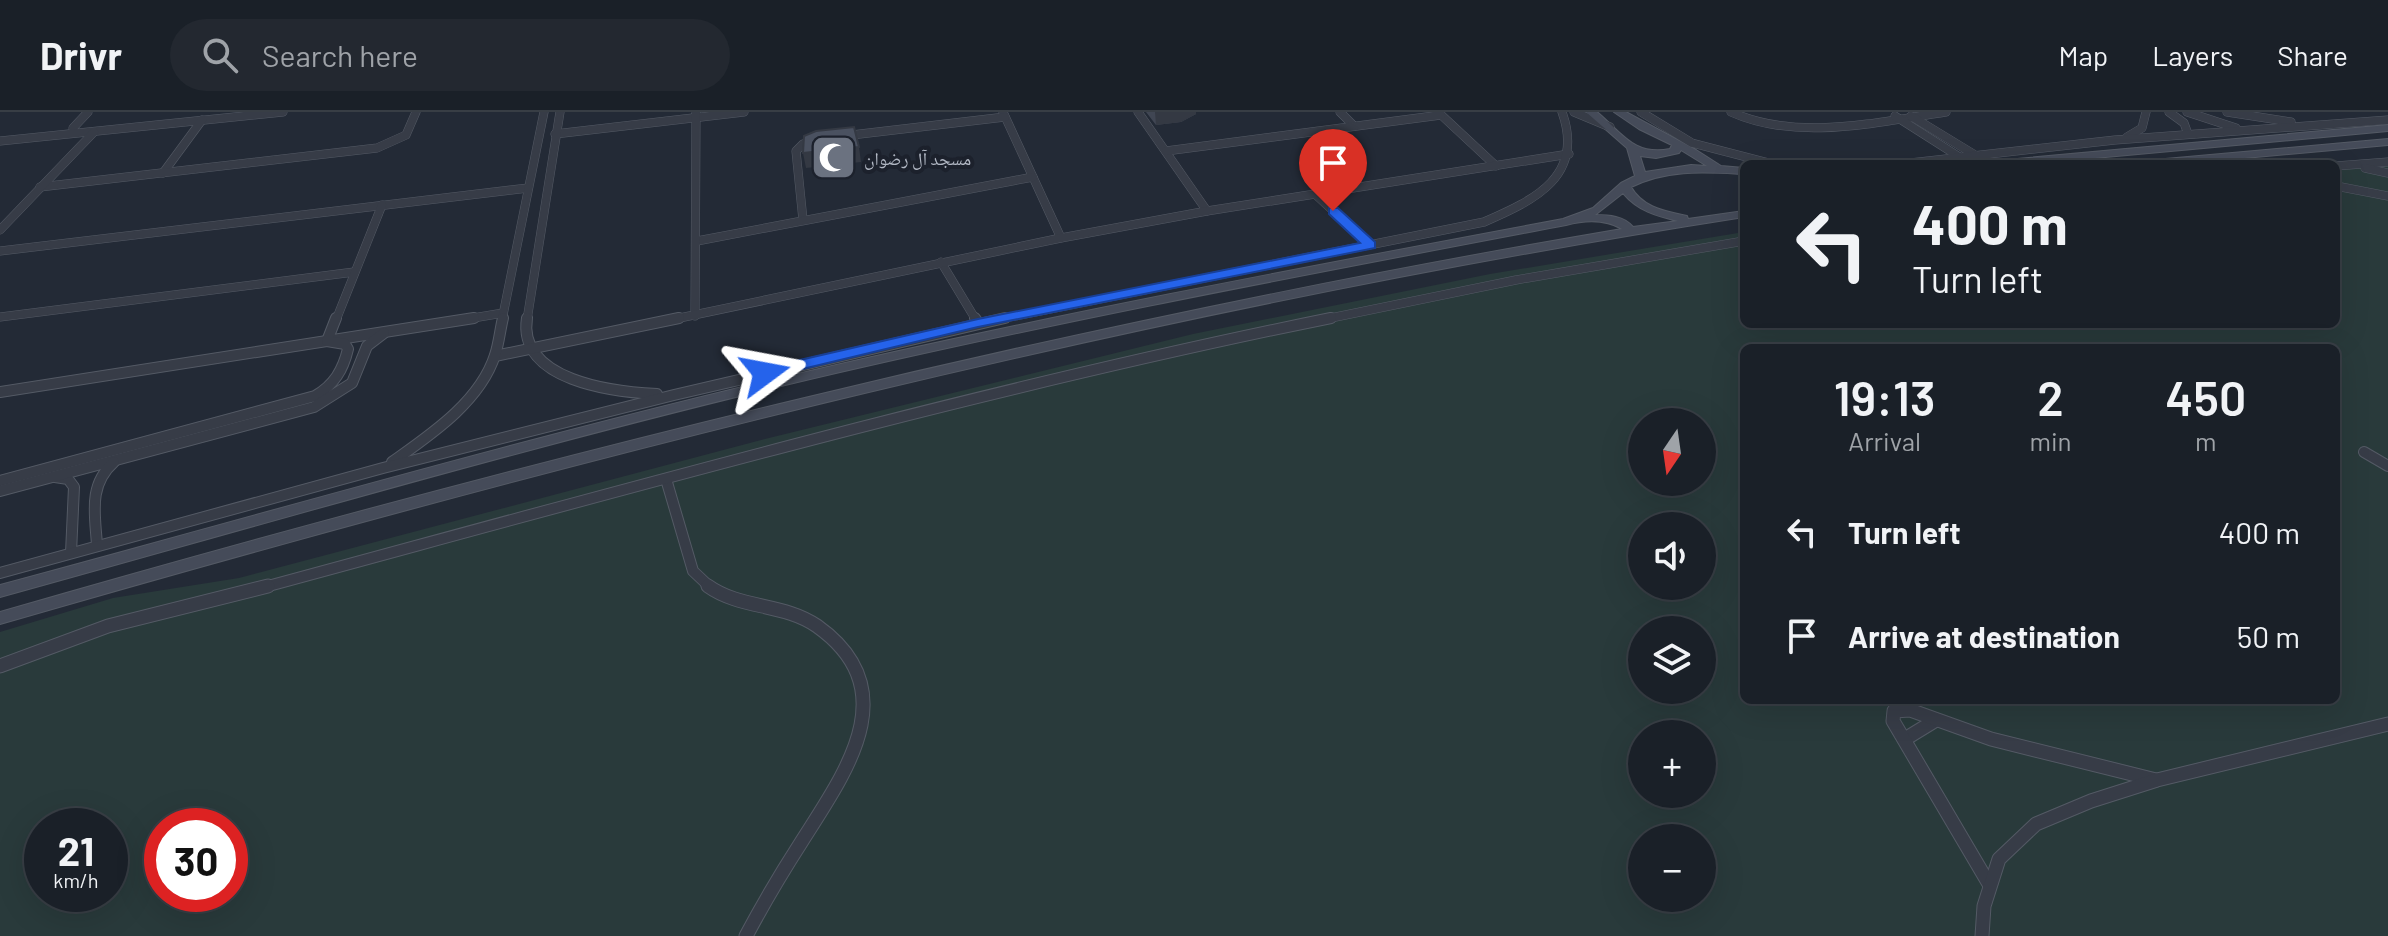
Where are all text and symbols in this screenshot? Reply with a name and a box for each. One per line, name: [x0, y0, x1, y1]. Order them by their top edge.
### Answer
search box: [170, 19, 730, 91]
text: Drivr: [40, 32, 122, 78]
icon: search: [198, 33, 242, 77]
text: Search here: [262, 37, 418, 73]
text: Map: [2058, 38, 2108, 72]
text: Layers: [2152, 38, 2233, 72]
text: Share: [2277, 38, 2348, 72]
pin: [1299, 129, 1367, 211]
mosque icon: مسجد آل رضوان: [809, 134, 857, 182]
icon: arrive: [1311, 141, 1355, 185]
place label: مسجد آل رضوان: [864, 147, 971, 170]
text: 400 m: [1912, 189, 2068, 256]
icon: left: [1780, 192, 1884, 296]
text: Turn left: [1912, 257, 2043, 300]
position arrow: [723, 331, 807, 415]
text: 19:13: [1834, 368, 1936, 426]
text: 2: [2037, 368, 2064, 426]
text: 450: [2165, 368, 2246, 426]
north arrow: [1628, 408, 1716, 496]
map controls: [1628, 408, 1716, 912]
text: Arrival: [1848, 425, 1921, 456]
text: min: [2029, 425, 2072, 456]
text: m: [2195, 425, 2217, 456]
icon: left: [1780, 510, 1824, 554]
button: sound: [1628, 512, 1716, 600]
text: Turn left: [1848, 514, 1961, 550]
text: 400 m: [2219, 514, 2300, 550]
icon: arrive: [1780, 614, 1824, 658]
button: layers: [1628, 616, 1716, 704]
text: Arrive at destination: [1848, 618, 2120, 654]
text: 50 m: [2237, 618, 2300, 654]
button: +: [1628, 720, 1716, 808]
speed limit sign: 30: [144, 808, 248, 912]
button: −: [1628, 824, 1716, 912]
text: 21: [58, 826, 94, 874]
text: km/h: [53, 868, 99, 892]

